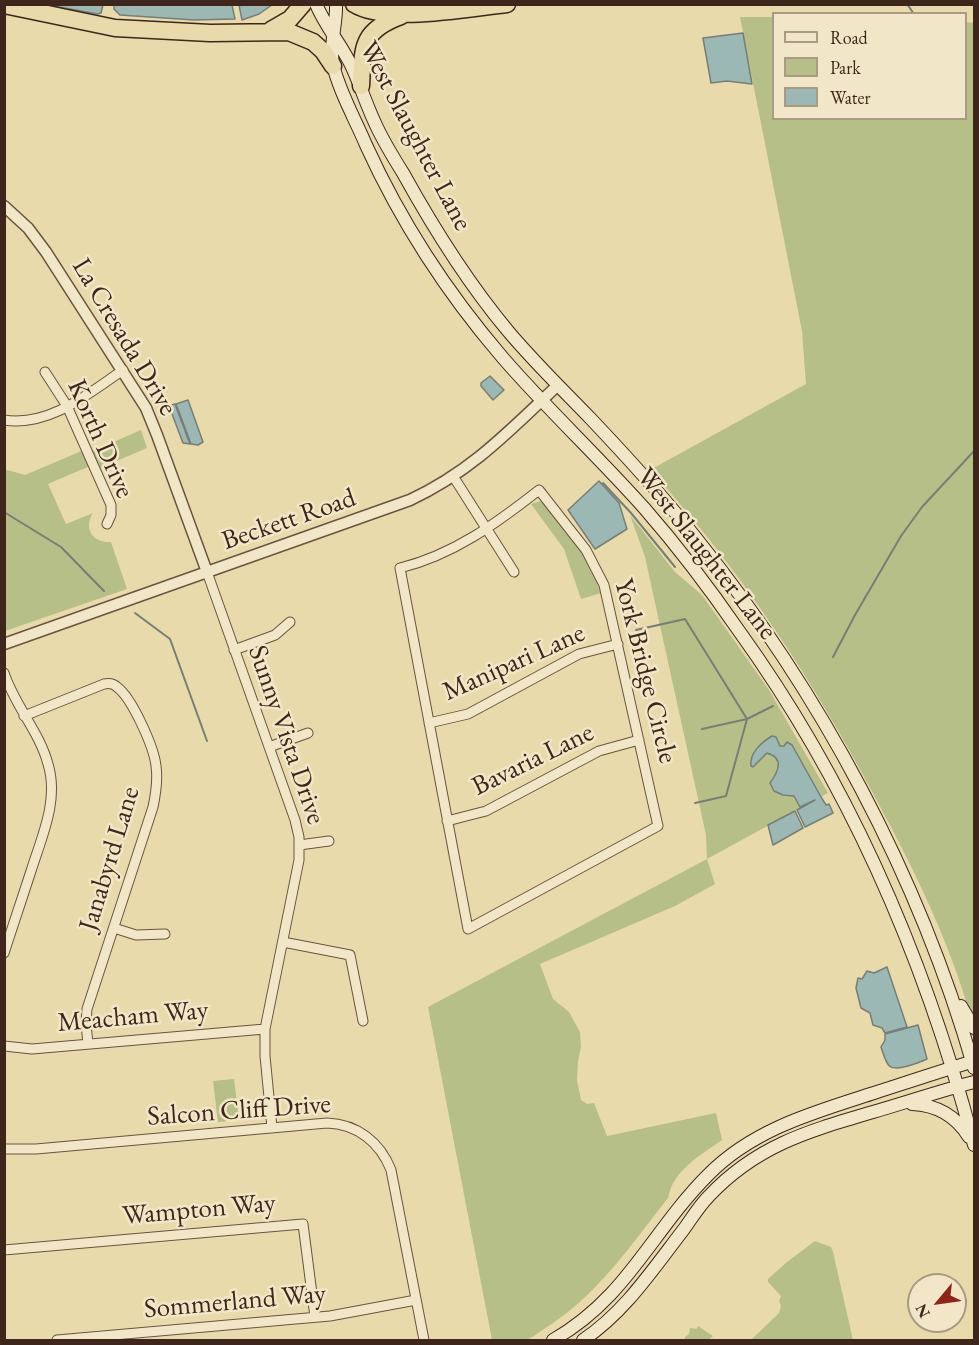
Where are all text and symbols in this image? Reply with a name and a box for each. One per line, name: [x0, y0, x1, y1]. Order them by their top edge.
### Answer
legend: [772, 12, 967, 120]
text: Road: [830, 26, 868, 49]
street label: West Slaughter Lane: [351, 36, 479, 236]
text: Park: [830, 56, 861, 79]
text: Water: [830, 86, 871, 109]
street label: La Cresada Drive: [64, 253, 184, 421]
street label: Korth Drive: [60, 375, 140, 503]
street label: West Slaughter Lane: [629, 461, 783, 647]
street label: Beckett Road: [218, 482, 360, 558]
street label: York Bridge Circle: [606, 575, 684, 767]
street label: Manipari Lane: [438, 617, 590, 709]
street label: Sunny Vista Drive: [240, 641, 332, 829]
street label: Bavaria Lane: [467, 717, 599, 803]
street label: Janabyrd Lane: [73, 783, 147, 935]
street label: Meacham Way: [56, 994, 210, 1040]
street label: Salcon Cliff Drive: [146, 1088, 332, 1134]
street label: Wampton Way: [121, 1187, 277, 1233]
north arrow: [907, 1273, 967, 1333]
street label: Sommerland Way: [143, 1278, 327, 1326]
text: N: [910, 1300, 935, 1322]

